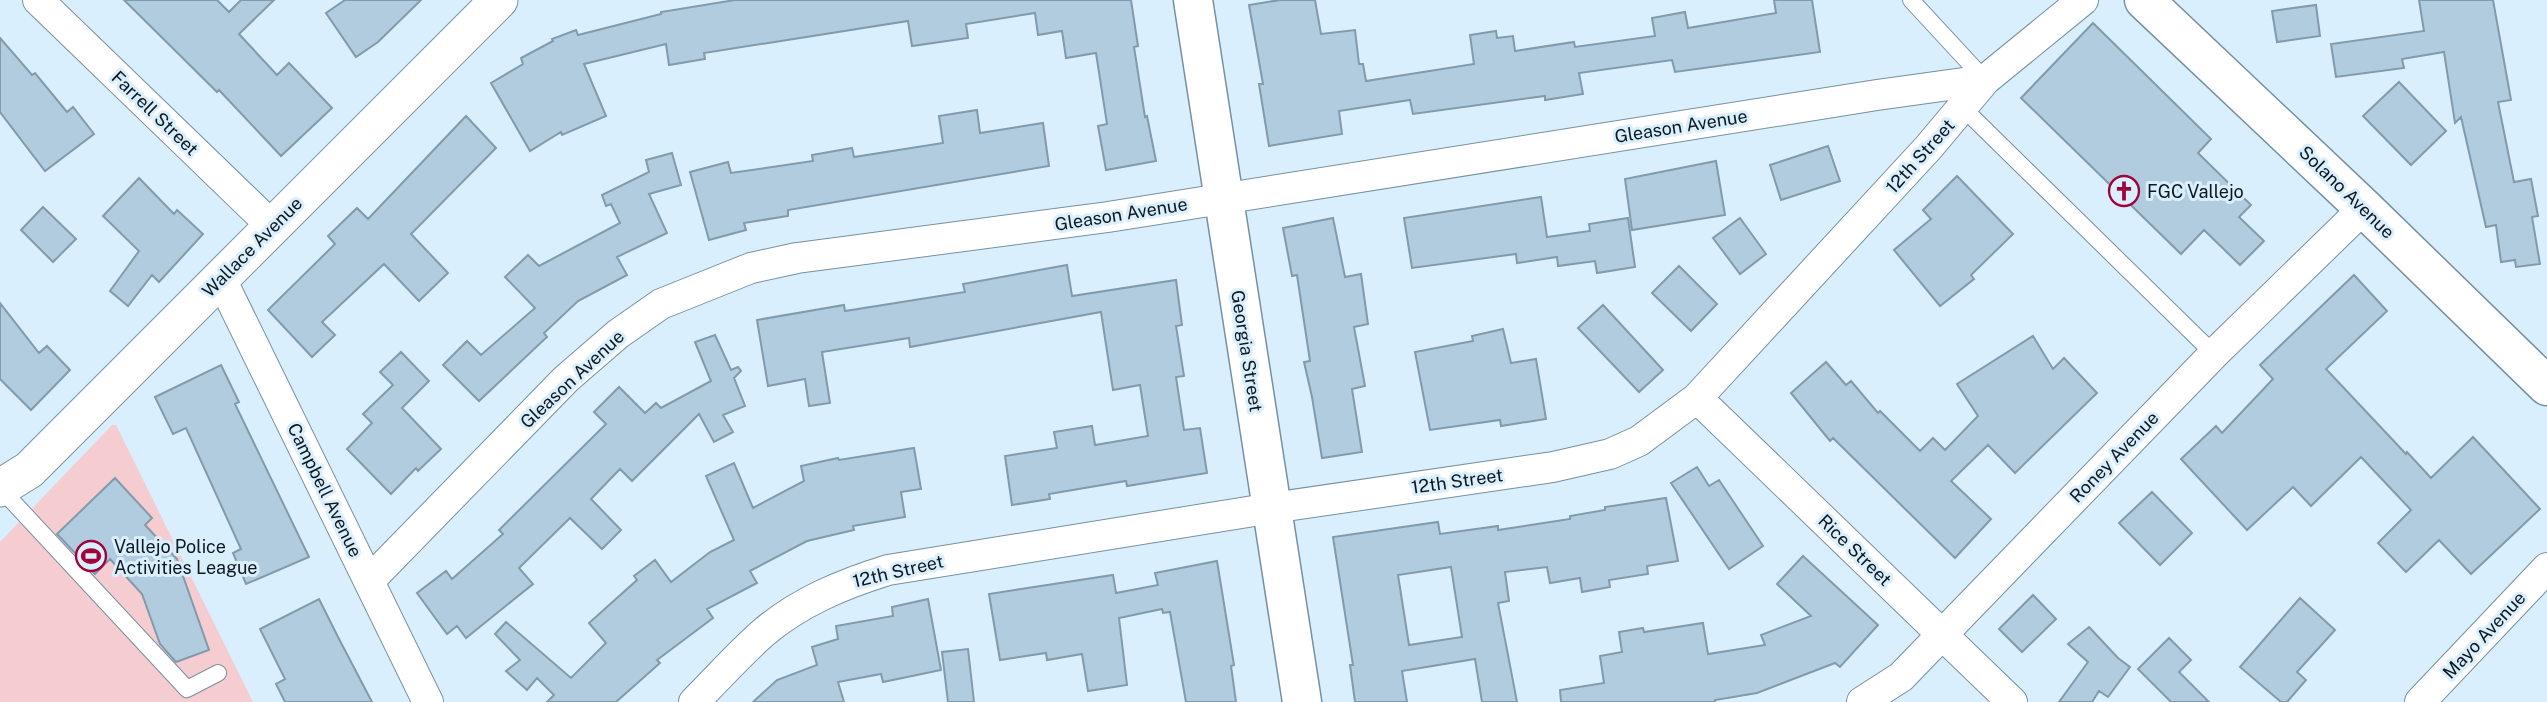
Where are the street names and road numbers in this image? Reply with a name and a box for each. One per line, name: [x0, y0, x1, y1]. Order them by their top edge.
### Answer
street label: Farrell Street: [107, 66, 203, 160]
street label: Gleason Avenue: [1613, 105, 1749, 147]
street label: 12th Street: [1881, 115, 1959, 197]
street label: Solano Avenue: [2295, 141, 2399, 243]
street label: Wallace Avenue: [198, 193, 306, 301]
street label: Gleason Avenue: [1053, 193, 1189, 235]
street label: Georgia Street: [1227, 289, 1267, 413]
street label: Gleason Avenue: [516, 326, 628, 432]
street label: Roney Avenue: [2065, 407, 2163, 507]
street label: Campbell Avenue: [283, 420, 367, 560]
street label: 12th Street: [1410, 464, 1504, 498]
street label: Rice Street: [1814, 510, 1896, 590]
street label: 12th Street: [851, 550, 945, 592]
street label: Mayo Avenue: [2438, 587, 2530, 683]

